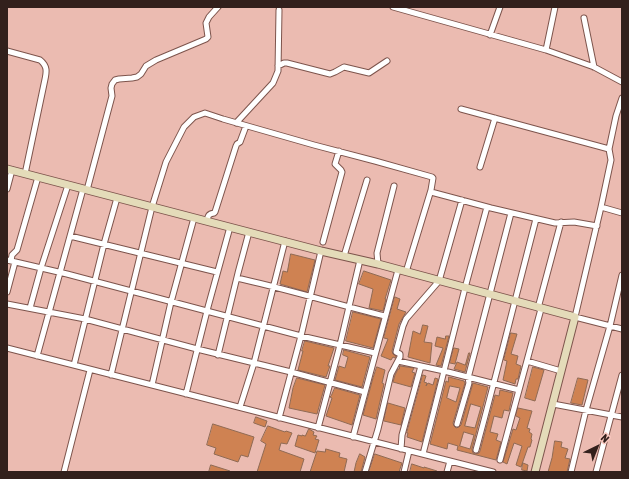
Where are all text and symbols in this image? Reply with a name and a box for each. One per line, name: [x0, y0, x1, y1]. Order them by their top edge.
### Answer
north arrow: [577, 427, 617, 467]
text: N: [599, 432, 612, 445]

